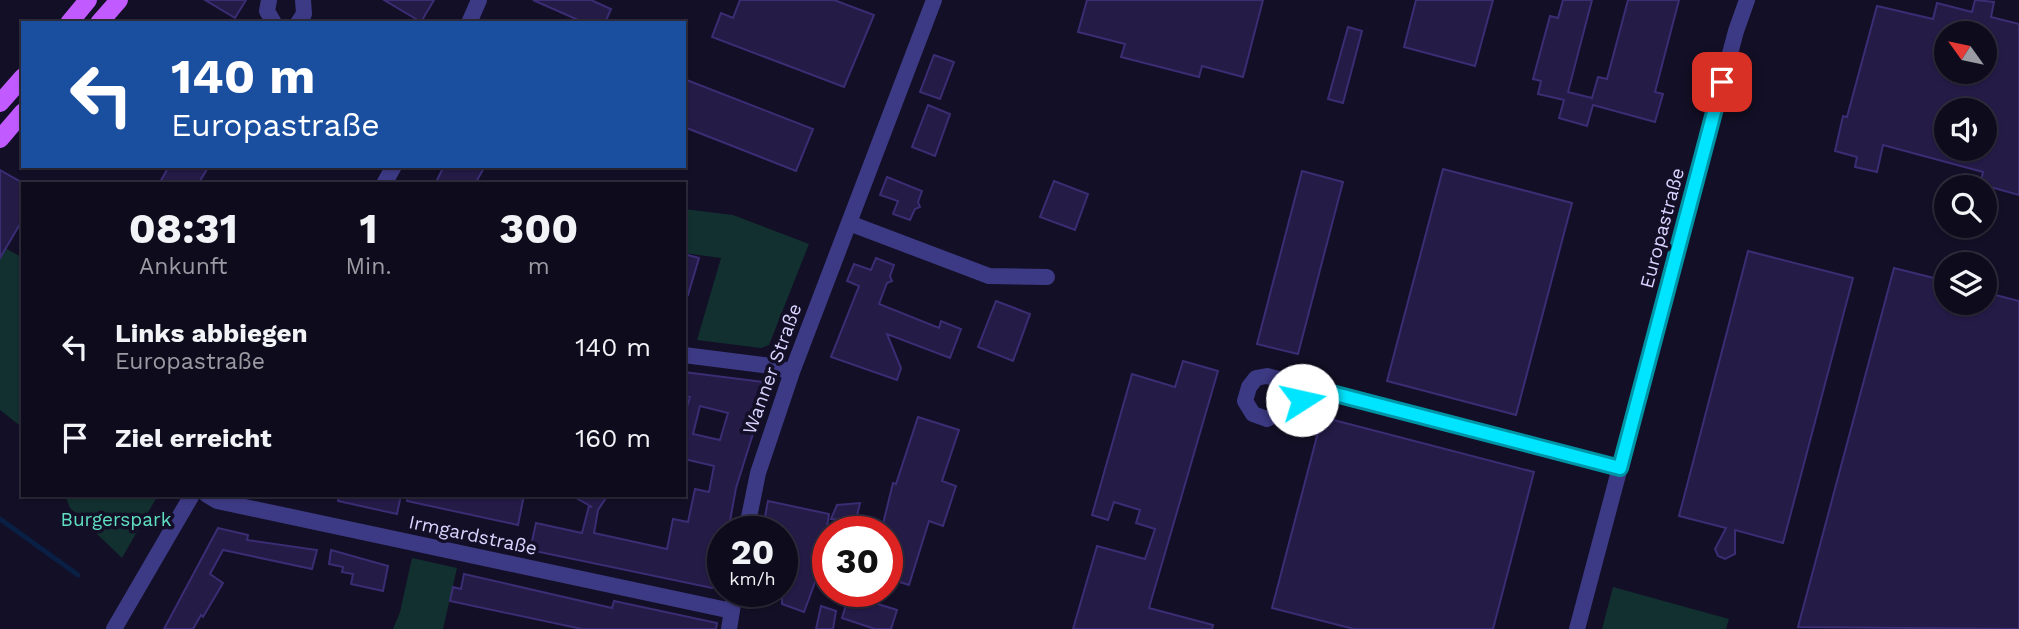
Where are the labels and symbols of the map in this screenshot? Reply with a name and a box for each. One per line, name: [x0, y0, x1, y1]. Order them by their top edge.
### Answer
north arrow: [1934, 21, 1997, 84]
pin: [1692, 52, 1752, 112]
street label: Europastraße: [1635, 165, 1689, 291]
street label: Wanner Straße: [738, 300, 806, 438]
position arrow: [1265, 363, 1339, 437]
park label: Burgerspark: [60, 508, 172, 531]
street label: Irmgardstraße: [407, 510, 539, 560]
speed limit sign: 30: [812, 516, 903, 607]

